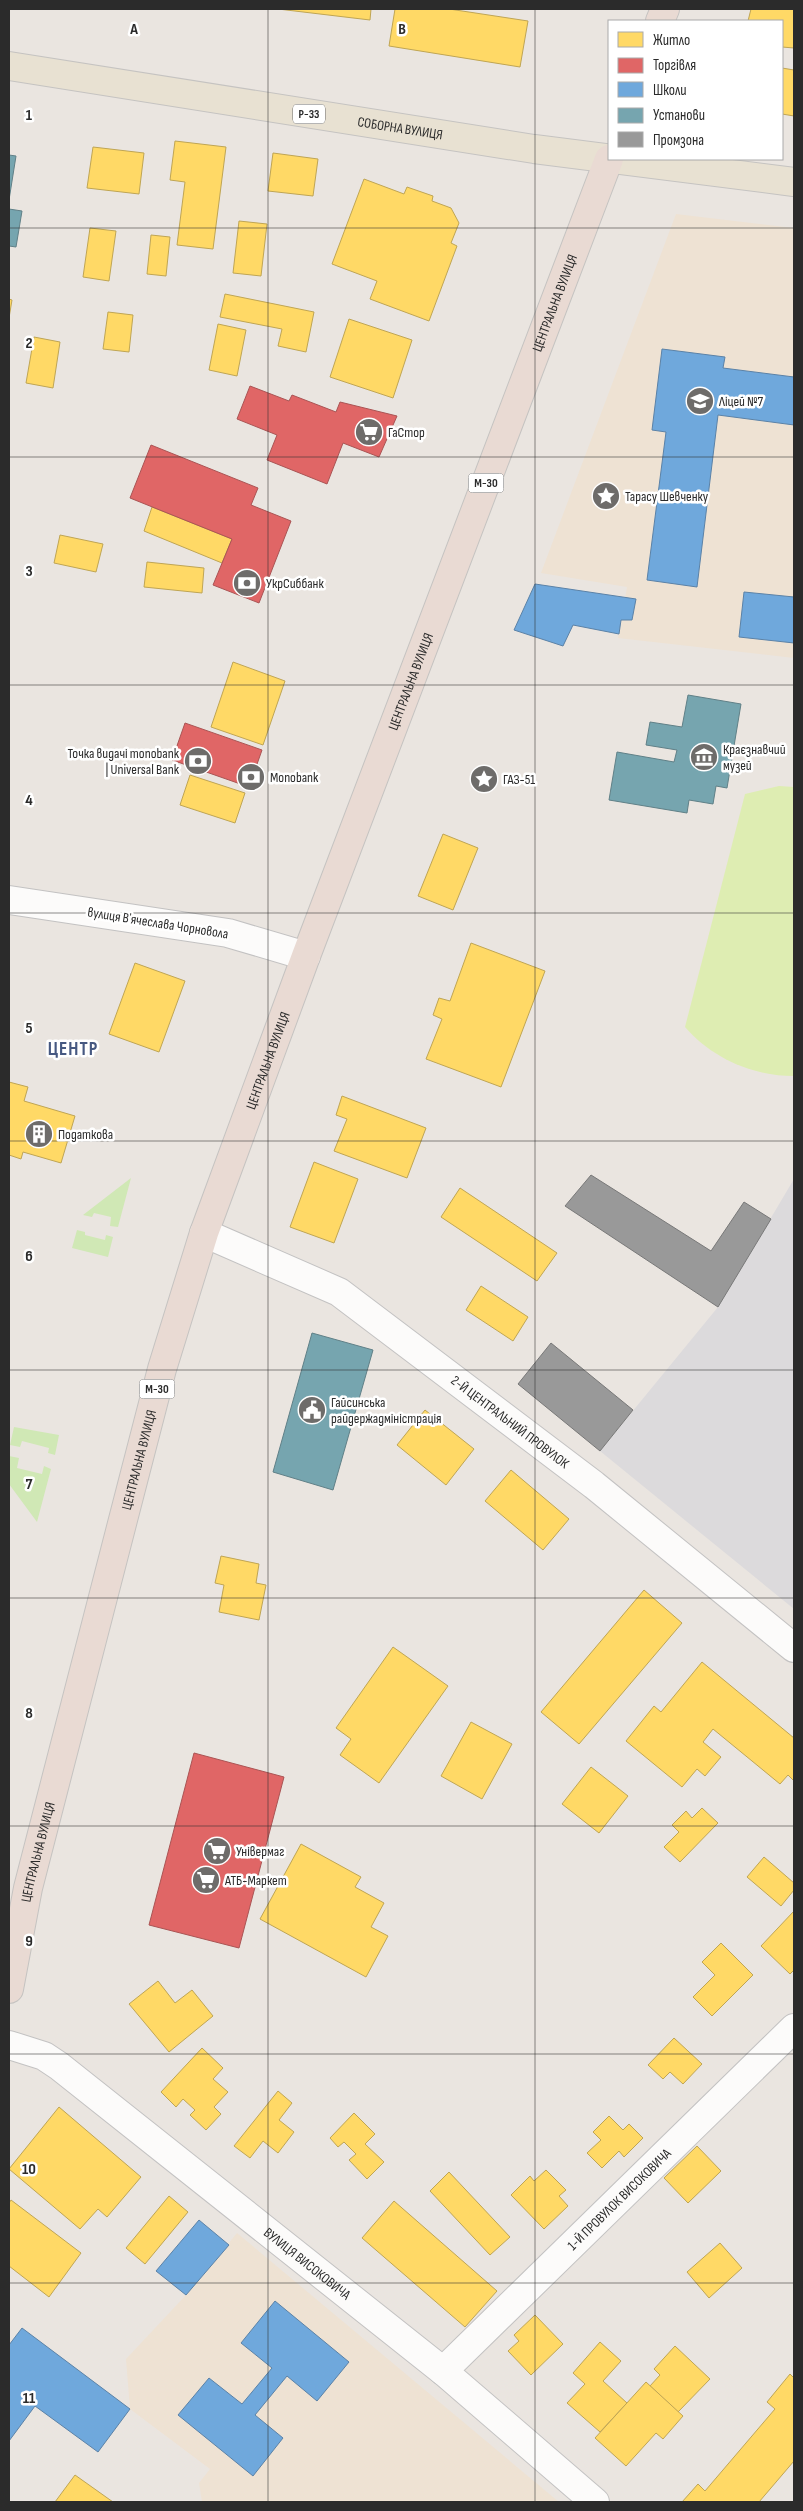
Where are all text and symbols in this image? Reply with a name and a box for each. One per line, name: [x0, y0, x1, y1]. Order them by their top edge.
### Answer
text: A: [129, 20, 138, 39]
text: B: [398, 20, 406, 39]
legend: [608, 20, 783, 160]
text: Житло: [653, 31, 690, 50]
text: Торгівля: [653, 56, 696, 75]
text: Школи: [653, 81, 686, 100]
road number: Р-33: [293, 105, 325, 124]
text: 1: [26, 106, 33, 125]
text: Установи: [653, 106, 705, 125]
street label: СОБОРНА ВУЛИЦЯ: [356, 113, 444, 143]
text: Промзона: [653, 131, 704, 150]
street label: ЦЕНТРАЛЬНА ВУЛИЦЯ: [528, 252, 580, 354]
text: 2: [25, 334, 33, 353]
school or university icon: Ліцей №7: [685, 386, 715, 416]
place label: Ліцей №7: [718, 393, 764, 410]
supermarket icon: ГаСтор: [354, 417, 384, 447]
place label: ГаСтор: [388, 424, 425, 441]
road number: М-30: [468, 473, 504, 492]
place icon: Тарасу Шевченку: [591, 481, 621, 511]
place label: Тарасу Шевченку: [625, 488, 709, 505]
text: 3: [25, 562, 33, 581]
bank icon: УкрСиббанк: [232, 568, 262, 598]
place label: УкрСиббанк: [266, 575, 324, 592]
street label: ЦЕНТРАЛЬНА ВУЛИЦЯ: [384, 630, 437, 733]
place label: Краєзнавчий музей: [723, 741, 786, 774]
museum icon: Краєзнавчий музей: [689, 742, 719, 772]
place label: Точка видачі monobank | Universal Bank: [68, 745, 180, 778]
bank icon: Точка видачі monobank | Universal Bank: [183, 746, 213, 776]
bank icon: Monobank: [236, 762, 266, 792]
place icon: ГАЗ-51: [469, 764, 499, 794]
place label: Monobank: [270, 769, 319, 786]
place label: ГАЗ-51: [503, 771, 535, 788]
text: 4: [25, 791, 33, 810]
street label: вулиця Вʼячеслава Чорновола: [86, 903, 230, 943]
street label: ЦЕНТРАЛЬНА ВУЛИЦЯ: [242, 1009, 293, 1112]
text: 5: [25, 1019, 33, 1038]
district label: ЦЕНТР: [48, 1038, 98, 1061]
building icon: Податкова: [24, 1119, 54, 1149]
place label: Податкова: [58, 1126, 113, 1143]
text: 6: [25, 1247, 33, 1266]
street label: 2-Й ЦЕНТРАЛЬНИЙ ПРОВУЛОК: [448, 1371, 573, 1472]
road number: М-30: [140, 1380, 174, 1398]
place label: Гайсинська райдержадміністрація: [331, 1394, 442, 1427]
public building icon: Гайсинська райдержадміністрація: [297, 1395, 327, 1425]
street label: ЦЕНТРАЛЬНА ВУЛИЦЯ: [117, 1408, 160, 1512]
text: 7: [26, 1475, 33, 1494]
text: 8: [25, 1704, 33, 1723]
street label: ЦЕНТРАЛЬНА ВУЛИЦЯ: [17, 1800, 58, 1903]
supermarket icon: Універмаг: [202, 1836, 232, 1866]
place label: Універмаг: [236, 1843, 284, 1860]
supermarket icon: АТБ-Маркет: [191, 1865, 221, 1895]
place label: АТБ-Маркет: [224, 1872, 287, 1889]
text: 9: [25, 1932, 33, 1951]
street label: 1-Й ПРОВУЛОК ВИСОКОВИЧА: [564, 2144, 675, 2253]
text: 10: [22, 2160, 36, 2179]
street label: ВУЛИЦЯ ВИСОКОВИЧА: [261, 2224, 355, 2304]
text: 11: [23, 2389, 36, 2408]

